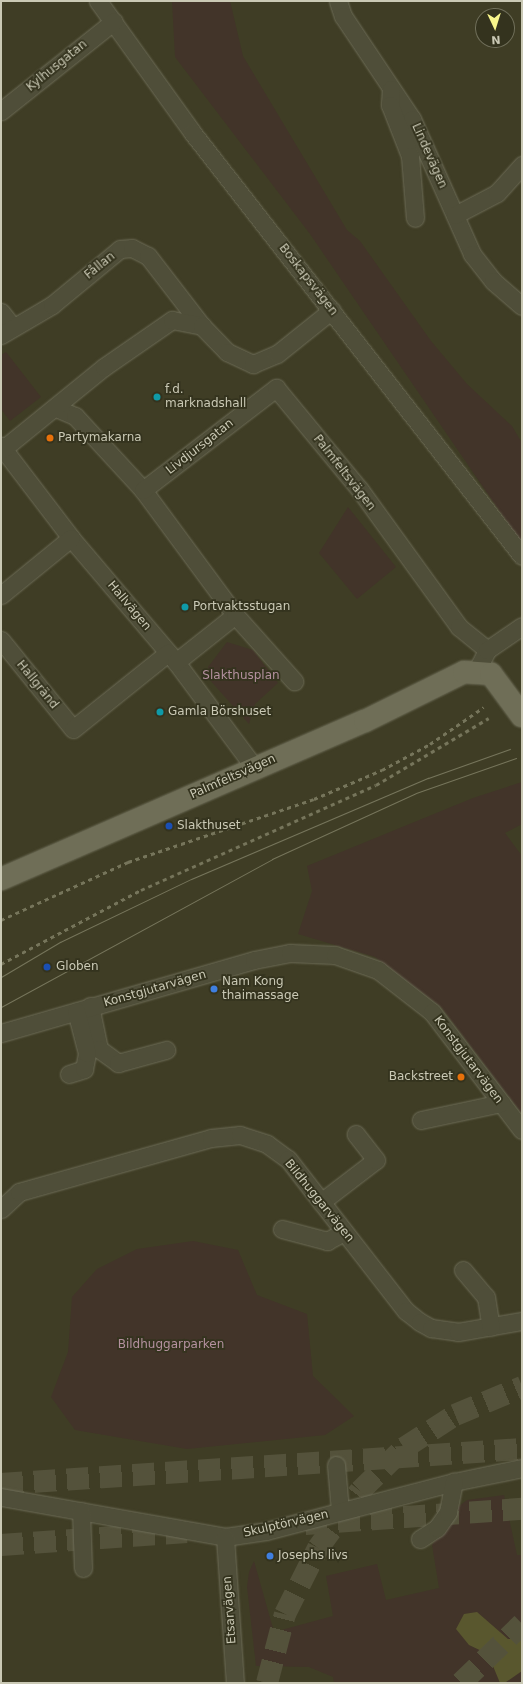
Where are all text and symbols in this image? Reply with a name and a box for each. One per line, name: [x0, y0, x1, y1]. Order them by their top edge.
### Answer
north arrow: [475, 8, 515, 48]
text: N: [491, 33, 501, 46]
street label: Kylhusgatan: [24, 37, 90, 95]
street label: Lindevägen: [408, 121, 450, 191]
street label: Boskapsvägen: [276, 241, 340, 319]
street label: Fållan: [82, 249, 118, 283]
place label: f.d. marknadshall: [165, 383, 246, 411]
marker: f.d. marknadshall: [152, 392, 162, 402]
street label: Livdjursgatan: [163, 416, 237, 478]
place label: Partymakarna: [58, 431, 142, 445]
street label: Palmfeltsvägen: [310, 432, 378, 514]
marker: Partymakarna: [45, 433, 55, 443]
street label: Hallvägen: [104, 578, 154, 634]
place label: Portvaktsstugan: [193, 600, 290, 614]
marker: Portvaktsstugan: [180, 602, 190, 612]
street label: Hallgränd: [13, 658, 61, 712]
park label: Slakthusplan: [202, 669, 280, 683]
place label: Gamla Börshuset: [168, 705, 271, 719]
marker: Gamla Börshuset: [155, 707, 165, 717]
street label: Palmfeltsvägen: [188, 752, 278, 802]
place label: Slakthuset: [177, 819, 241, 833]
marker: Slakthuset: [164, 821, 174, 831]
place label: Globen: [56, 960, 99, 974]
marker: Globen: [41, 961, 53, 973]
street label: Konstgjutarvägen: [102, 967, 208, 1011]
place label: Nam Kong thaimassage: [222, 975, 299, 1003]
marker: Nam Kong thaimassage: [209, 984, 219, 994]
street label: Konstgjutarvägen: [430, 1013, 506, 1107]
place label: Backstreet: [389, 1070, 453, 1084]
marker: Backstreet: [456, 1072, 466, 1082]
street label: Bildhuggarvägen: [281, 1157, 357, 1245]
park label: Bildhuggarparken: [118, 1338, 224, 1352]
street label: Skulptörvägen: [242, 1507, 330, 1541]
place label: Josephs livs: [278, 1549, 348, 1563]
marker: Josephs livs: [265, 1551, 275, 1561]
street label: Etsarvägen: [220, 1576, 240, 1644]

